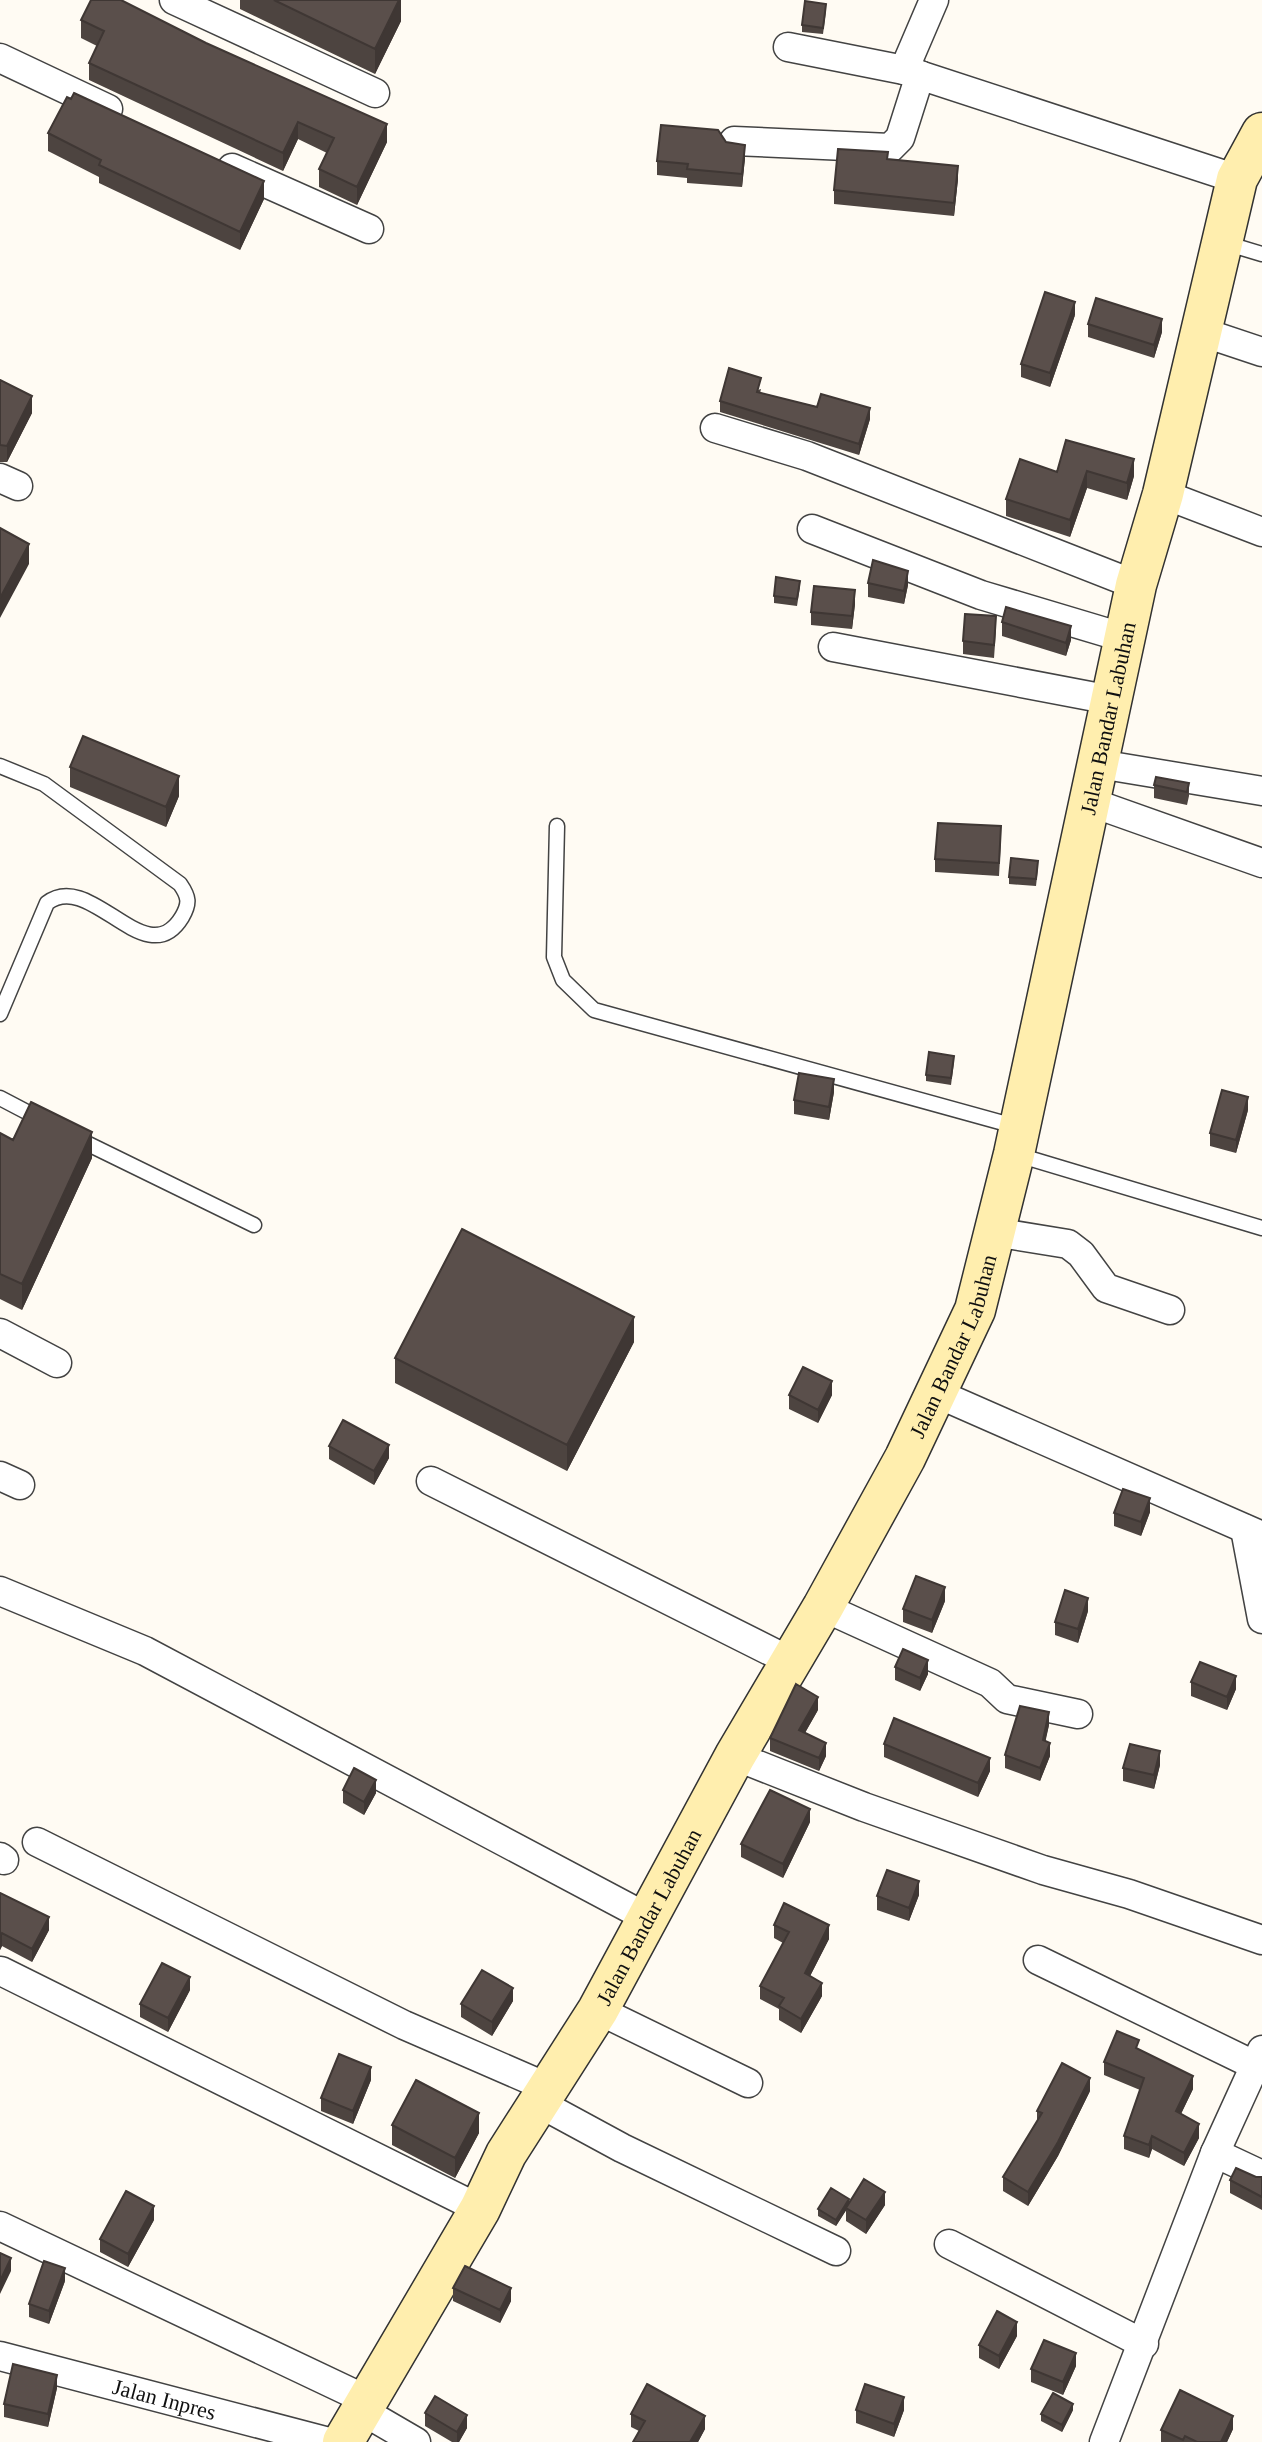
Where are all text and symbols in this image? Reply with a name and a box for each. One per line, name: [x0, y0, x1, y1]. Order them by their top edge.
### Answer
street label: Jalan Bandar Labuhan: [1075, 619, 1140, 817]
street label: Jalan Bandar Labuhan: [904, 1252, 1001, 1442]
street label: Jalan Bandar Labuhan: [591, 1824, 706, 2009]
street label: Jalan Inpres: [110, 2374, 219, 2424]

